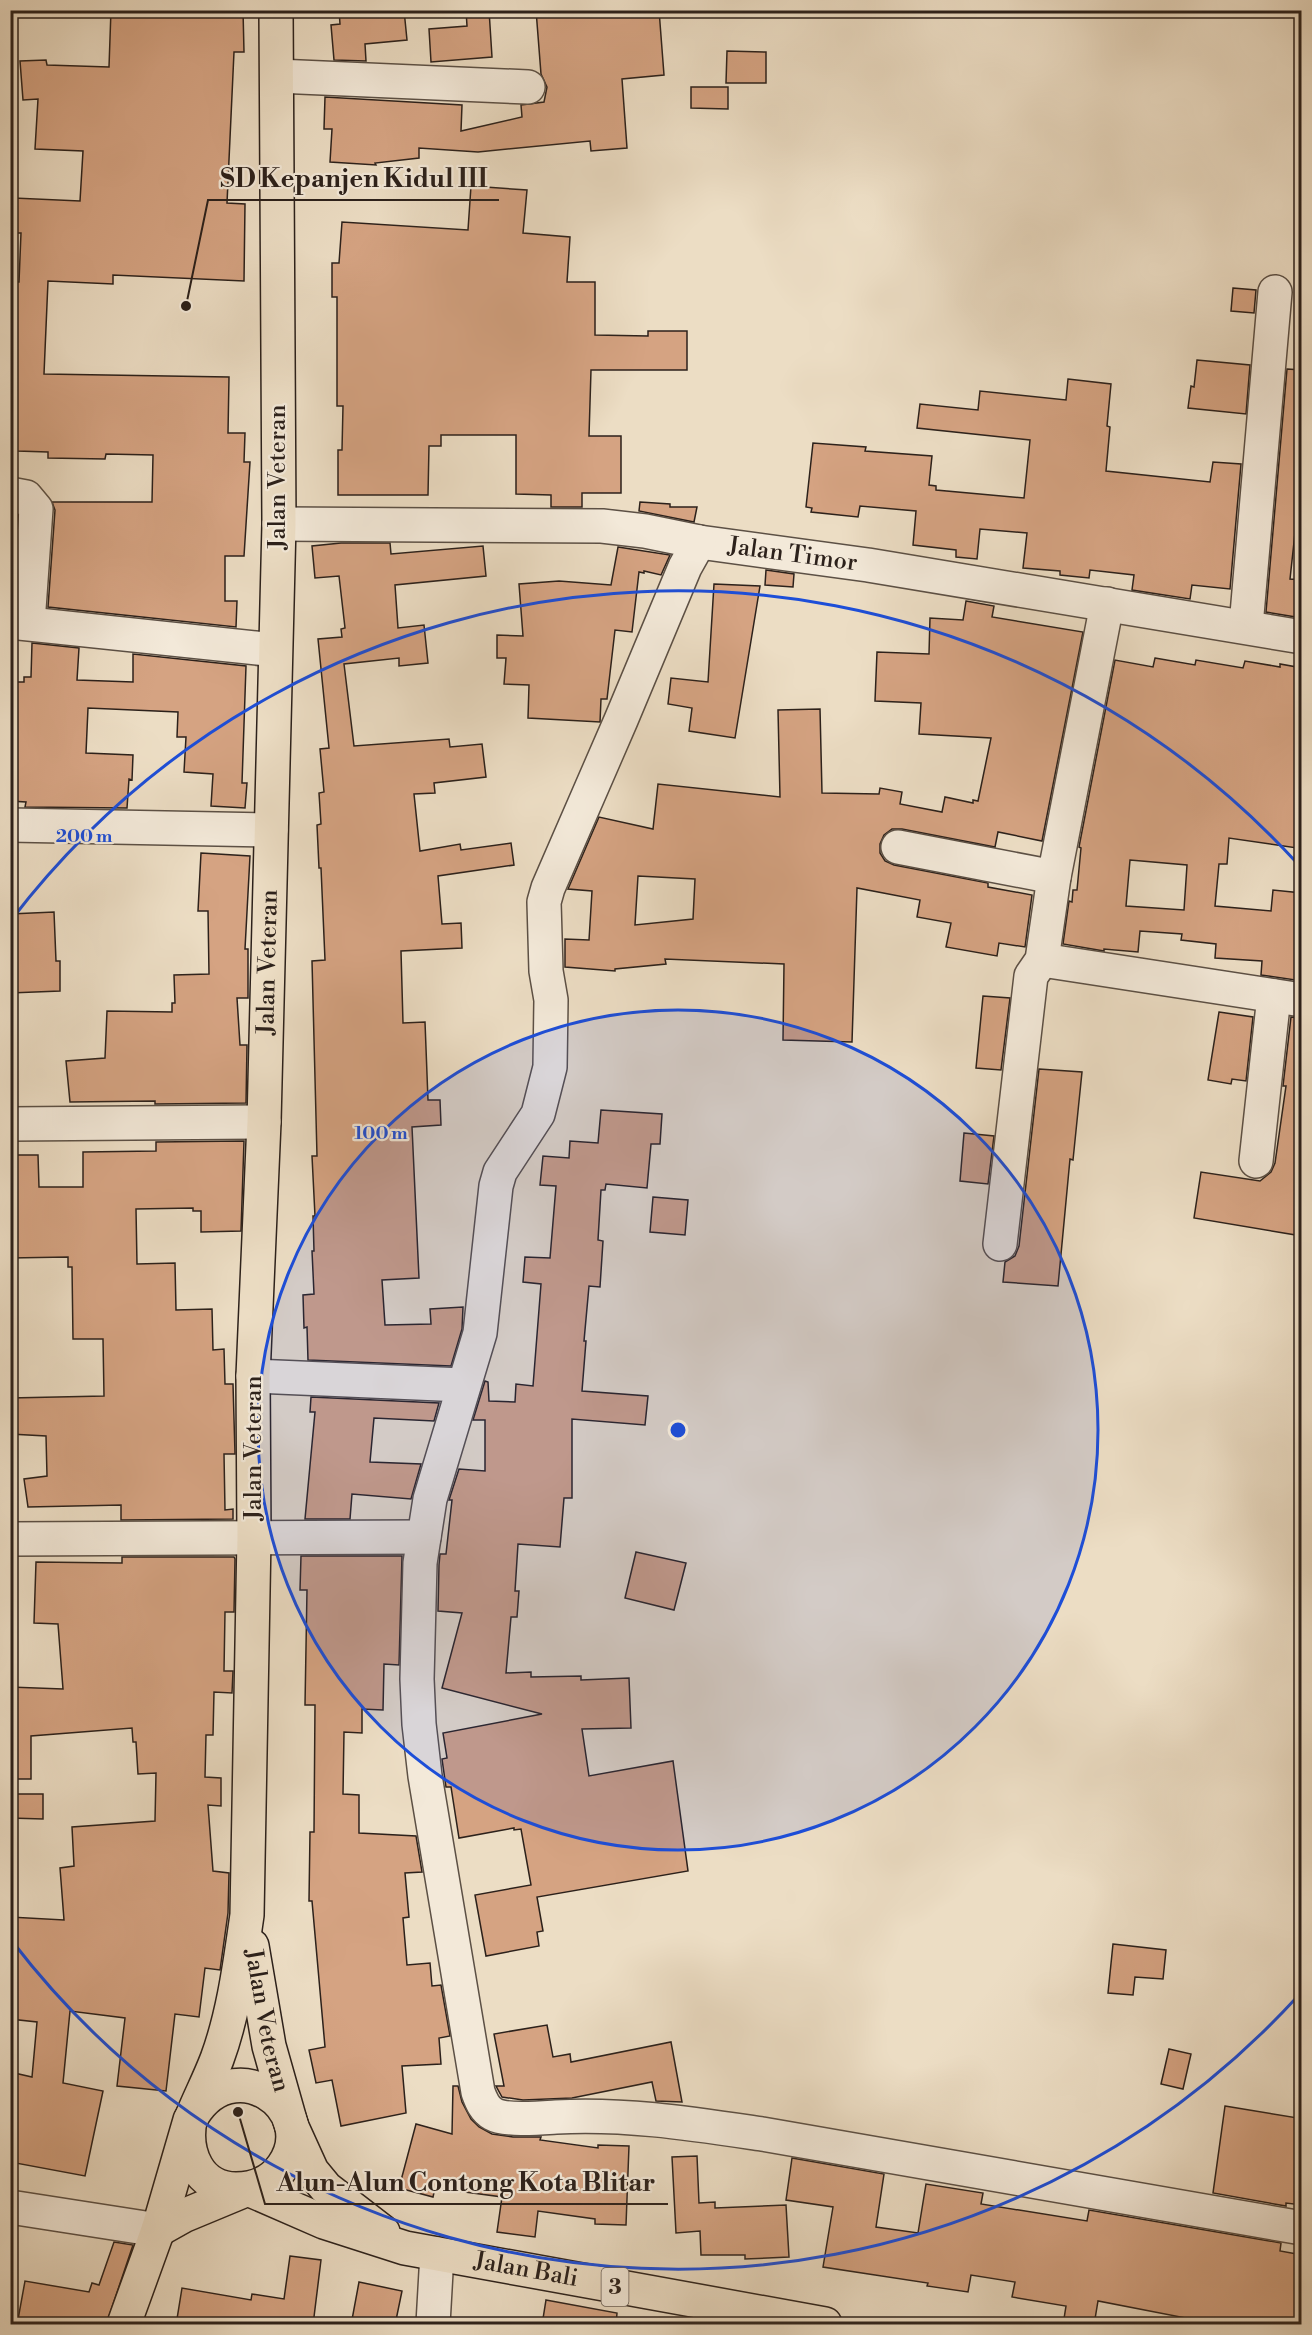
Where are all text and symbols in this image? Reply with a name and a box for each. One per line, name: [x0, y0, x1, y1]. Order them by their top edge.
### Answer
callout: SD Kepanjen Kidul III: [208, 156, 499, 200]
text: SD Kepanjen Kidul III: [220, 163, 488, 195]
street label: Jalan Veteran: [263, 404, 293, 551]
street label: Jalan Timor: [725, 531, 859, 578]
text: 200 m: [56, 825, 113, 848]
street label: Jalan Veteran: [251, 889, 285, 1036]
text: 100 m: [354, 1122, 408, 1145]
street label: Jalan Veteran: [239, 1375, 269, 1522]
centre of rings: [668, 1420, 688, 1440]
street label: Jalan Veteran: [238, 1946, 296, 2096]
callout: Alun-Alun Contong Kota Blitar: [265, 2160, 668, 2204]
text: Alun-Alun Contong Kota Blitar: [276, 2167, 655, 2199]
street label: Jalan Bali: [471, 2246, 580, 2294]
road number: 3: [602, 2268, 628, 2306]

